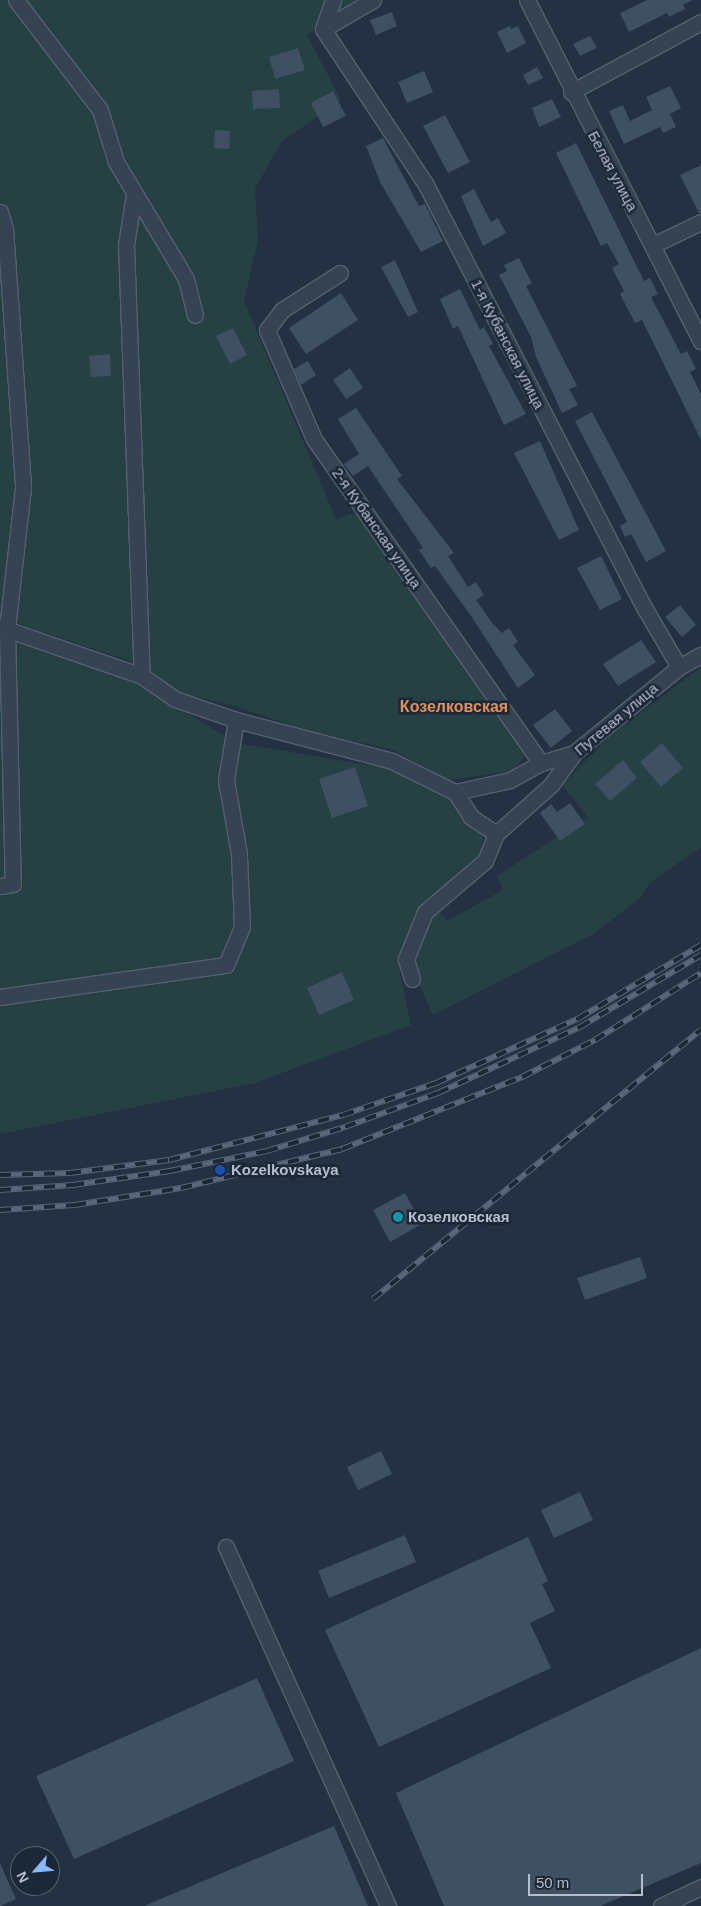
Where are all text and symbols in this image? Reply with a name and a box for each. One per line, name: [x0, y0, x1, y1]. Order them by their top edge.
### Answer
street label: Белая улица: [584, 128, 642, 214]
street label: 1-я Кубанская улица: [467, 276, 549, 412]
street label: 2-я Кубанская улица: [329, 464, 425, 592]
street label: Путевая улица: [571, 679, 661, 759]
district label: Козелковская: [400, 697, 508, 717]
place label: Kozelkovskaya: [231, 1161, 339, 1179]
marker: Kozelkovskaya: [213, 1163, 227, 1177]
place label: Козелковская: [408, 1208, 510, 1226]
marker: Козелковская: [392, 1211, 404, 1223]
north arrow: [10, 1846, 60, 1896]
scale bar: [531, 1864, 646, 1896]
text: N: [13, 1869, 32, 1885]
text: 50 m: [536, 1874, 569, 1891]

